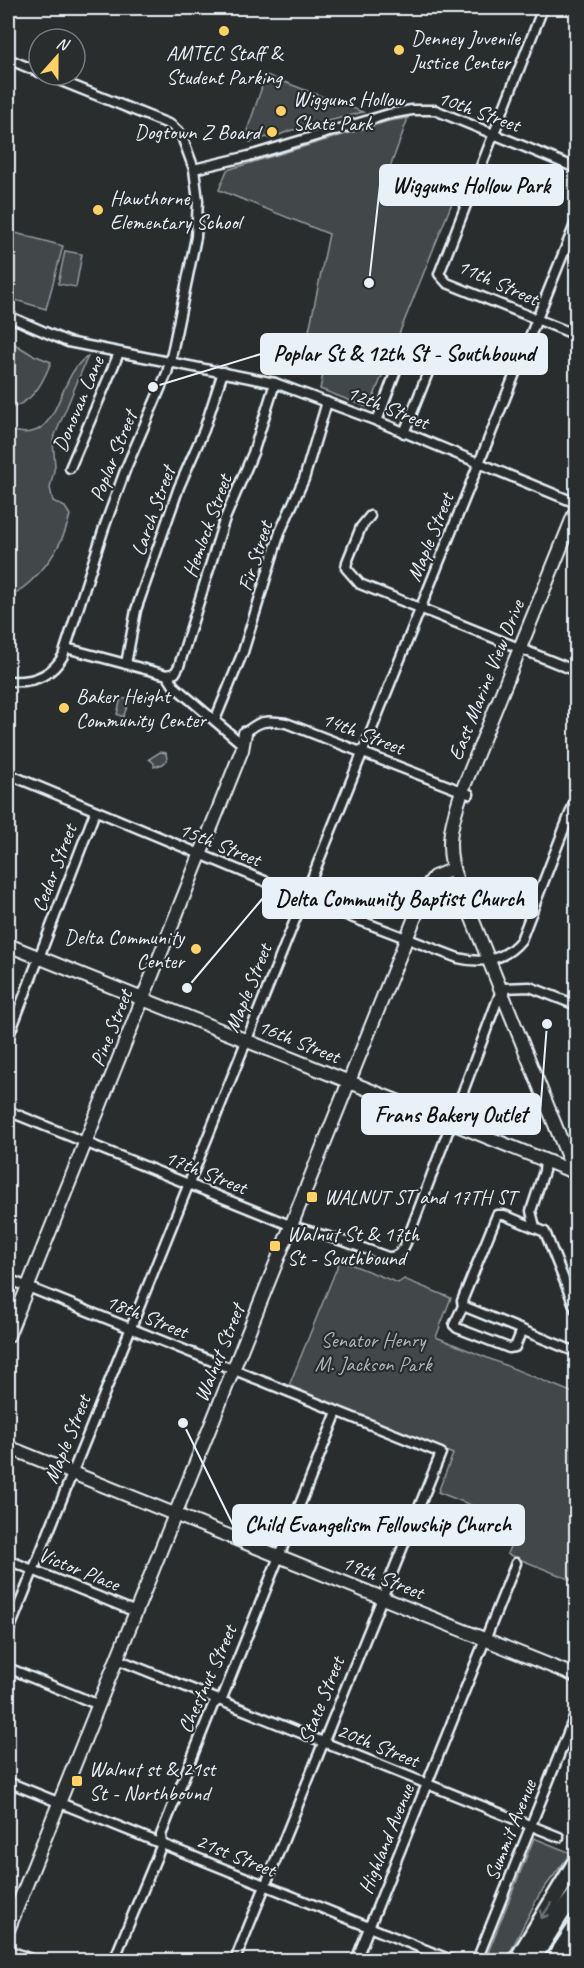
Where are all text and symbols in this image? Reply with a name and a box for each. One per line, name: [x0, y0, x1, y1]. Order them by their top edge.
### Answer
marker: AMTEC Staff & Student Parking: [217, 24, 231, 38]
place label: Denney Juvenile Justice Center: [410, 25, 521, 75]
north arrow: [27, 27, 87, 87]
text: N: [54, 33, 73, 56]
place label: AMTEC Staff & Student Parking: [166, 40, 284, 90]
marker: Denney Juvenile Justice Center: [392, 43, 406, 57]
street label: 10th Street: [434, 84, 526, 139]
place label: Wiggums Hollow Skate Park: [293, 86, 406, 136]
marker: Wiggums Hollow Skate Park: [274, 104, 288, 118]
place label: Dogtown Z Board: [135, 119, 264, 145]
marker: Dogtown Z Board: [265, 125, 279, 139]
callout: Wiggums Hollow Park: [380, 165, 563, 205]
text: Wiggums Hollow Park: [392, 172, 552, 200]
place label: Hawthorne Elementary School: [110, 185, 245, 235]
marker: Hawthorne Elementary School: [91, 203, 105, 217]
street label: 11th Street: [454, 253, 544, 312]
callout: Poplar St & 12th St - Southbound: [261, 334, 547, 374]
text: Poplar St & 12th St - Southbound: [273, 340, 539, 368]
street label: Donovan Lane: [46, 351, 110, 456]
street label: 12th Street: [343, 379, 435, 436]
street label: Poplar Street: [83, 404, 144, 505]
street label: Larch Street: [125, 460, 182, 559]
street label: Hemlock Street: [176, 469, 238, 581]
street label: Maple Street: [401, 487, 460, 585]
street label: Fir Street: [232, 516, 279, 594]
street label: East Marine View Drive: [442, 595, 530, 764]
place label: Baker Height Community Center: [76, 683, 207, 733]
marker: Baker Height Community Center: [57, 701, 71, 715]
street label: 14th Street: [318, 705, 410, 761]
street label: 15th Street: [175, 816, 267, 873]
street label: Cedar Street: [25, 819, 83, 915]
callout: Delta Community Baptist Church: [263, 878, 537, 918]
text: Delta Community Baptist Church: [276, 885, 525, 913]
place label: Delta Community Center: [64, 924, 186, 974]
street label: Maple Street: [219, 938, 278, 1036]
marker: Delta Community Center: [189, 942, 203, 956]
street label: Pine Street: [84, 984, 139, 1070]
street label: 16th Street: [254, 1013, 346, 1070]
callout: Frans Bakery Outlet: [362, 1094, 540, 1134]
text: Frans Bakery Outlet: [375, 1101, 531, 1129]
street label: 17th Street: [161, 1144, 253, 1201]
place label: WALNUT ST and 17TH ST: [324, 1184, 521, 1210]
marker: WALNUT ST and 17TH ST: [305, 1190, 319, 1204]
place label: Walnut St & 17th St - Southbound: [287, 1221, 421, 1271]
marker: Walnut St & 17th St - Southbound: [268, 1239, 282, 1253]
street label: 18th Street: [102, 1288, 194, 1345]
street label: Walnut Street: [188, 1298, 251, 1406]
park label: Senator Henry M. Jackson Park: [315, 1327, 433, 1377]
street label: Maple Street: [38, 1389, 97, 1487]
callout: Child Evangelism Fellowship Church: [233, 1505, 524, 1545]
text: Child Evangelism Fellowship Church: [245, 1511, 513, 1539]
street label: Victor Place: [35, 1541, 125, 1598]
street label: 19th Street: [338, 1549, 430, 1606]
street label: Chestnut Street: [172, 1619, 243, 1737]
street label: State Street: [292, 1651, 351, 1747]
street label: 20th Street: [333, 1717, 425, 1774]
place label: Walnut st & 21st St - Northbound: [89, 1756, 217, 1806]
marker: Walnut st & 21st St - Northbound: [70, 1774, 84, 1788]
street label: Summit Avenue: [478, 1775, 542, 1884]
street label: Highland Avenue: [352, 1779, 420, 1898]
street label: 21st Street: [192, 1827, 281, 1883]
one-way arrow: [540, 1902, 552, 1919]

